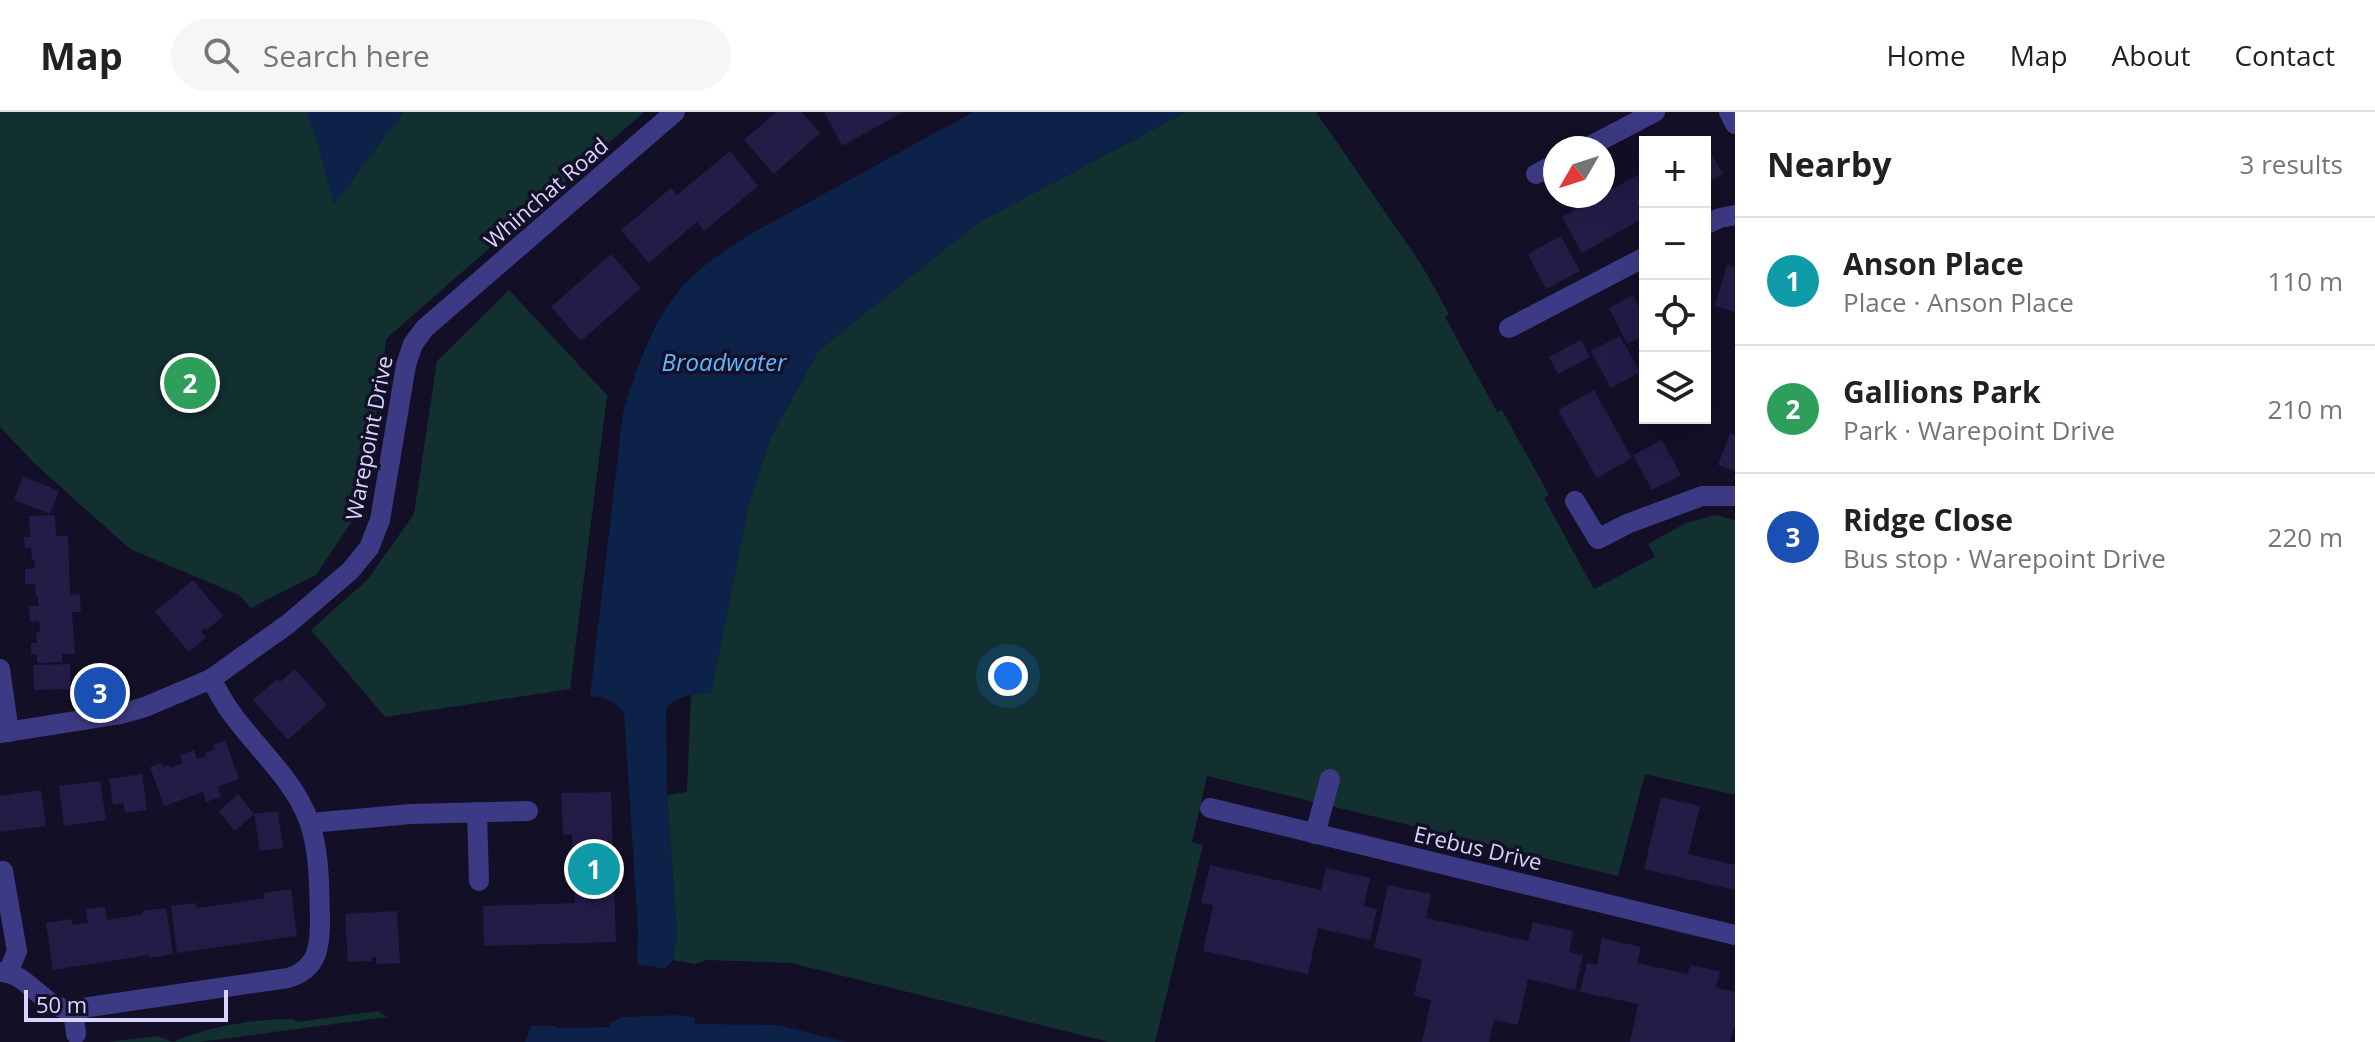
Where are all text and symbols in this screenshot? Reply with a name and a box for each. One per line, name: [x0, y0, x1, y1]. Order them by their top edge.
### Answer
search box: [171, 19, 731, 91]
text: Map: [40, 29, 123, 81]
icon: search: [199, 33, 243, 77]
text: Search here: [263, 35, 430, 76]
text: Home: [1887, 36, 1966, 74]
text: Map: [2010, 36, 2068, 74]
text: About: [2112, 36, 2190, 74]
text: Contact: [2234, 36, 2335, 74]
street label: Whinchat Road: [477, 130, 614, 254]
north arrow: [1543, 136, 1615, 208]
map controls: [1639, 136, 1711, 424]
button: +: [1639, 136, 1711, 208]
text: Nearby: [1767, 141, 1892, 187]
text: 3 results: [2240, 146, 2343, 182]
button: −: [1639, 208, 1711, 280]
text: Anson Place: [1843, 243, 2024, 284]
text: 1: [1786, 263, 1800, 299]
text: 110 m: [2268, 263, 2343, 299]
button: locate: [1639, 280, 1711, 352]
text: Place · Anson Place: [1843, 284, 2074, 320]
water label: Broadwater: [662, 345, 788, 378]
button: layers: [1639, 352, 1711, 424]
pin: 2: [164, 353, 216, 413]
street label: Warepoint Drive: [337, 353, 399, 523]
text: Gallions Park: [1843, 371, 2041, 412]
text: 2: [1786, 391, 1800, 427]
text: 210 m: [2268, 391, 2343, 427]
text: Park · Warepoint Drive: [1843, 412, 2115, 448]
text: Ridge Close: [1843, 499, 2013, 540]
text: 3: [1786, 519, 1800, 555]
text: 220 m: [2268, 519, 2343, 555]
text: Bus stop · Warepoint Drive: [1843, 540, 2166, 576]
your location: [988, 656, 1028, 696]
pin: 3: [74, 663, 126, 723]
street label: Erebus Drive: [1411, 818, 1545, 876]
pin: 1: [568, 839, 620, 899]
scale bar: [24, 986, 228, 1022]
text: 50 m: [36, 989, 87, 1019]

